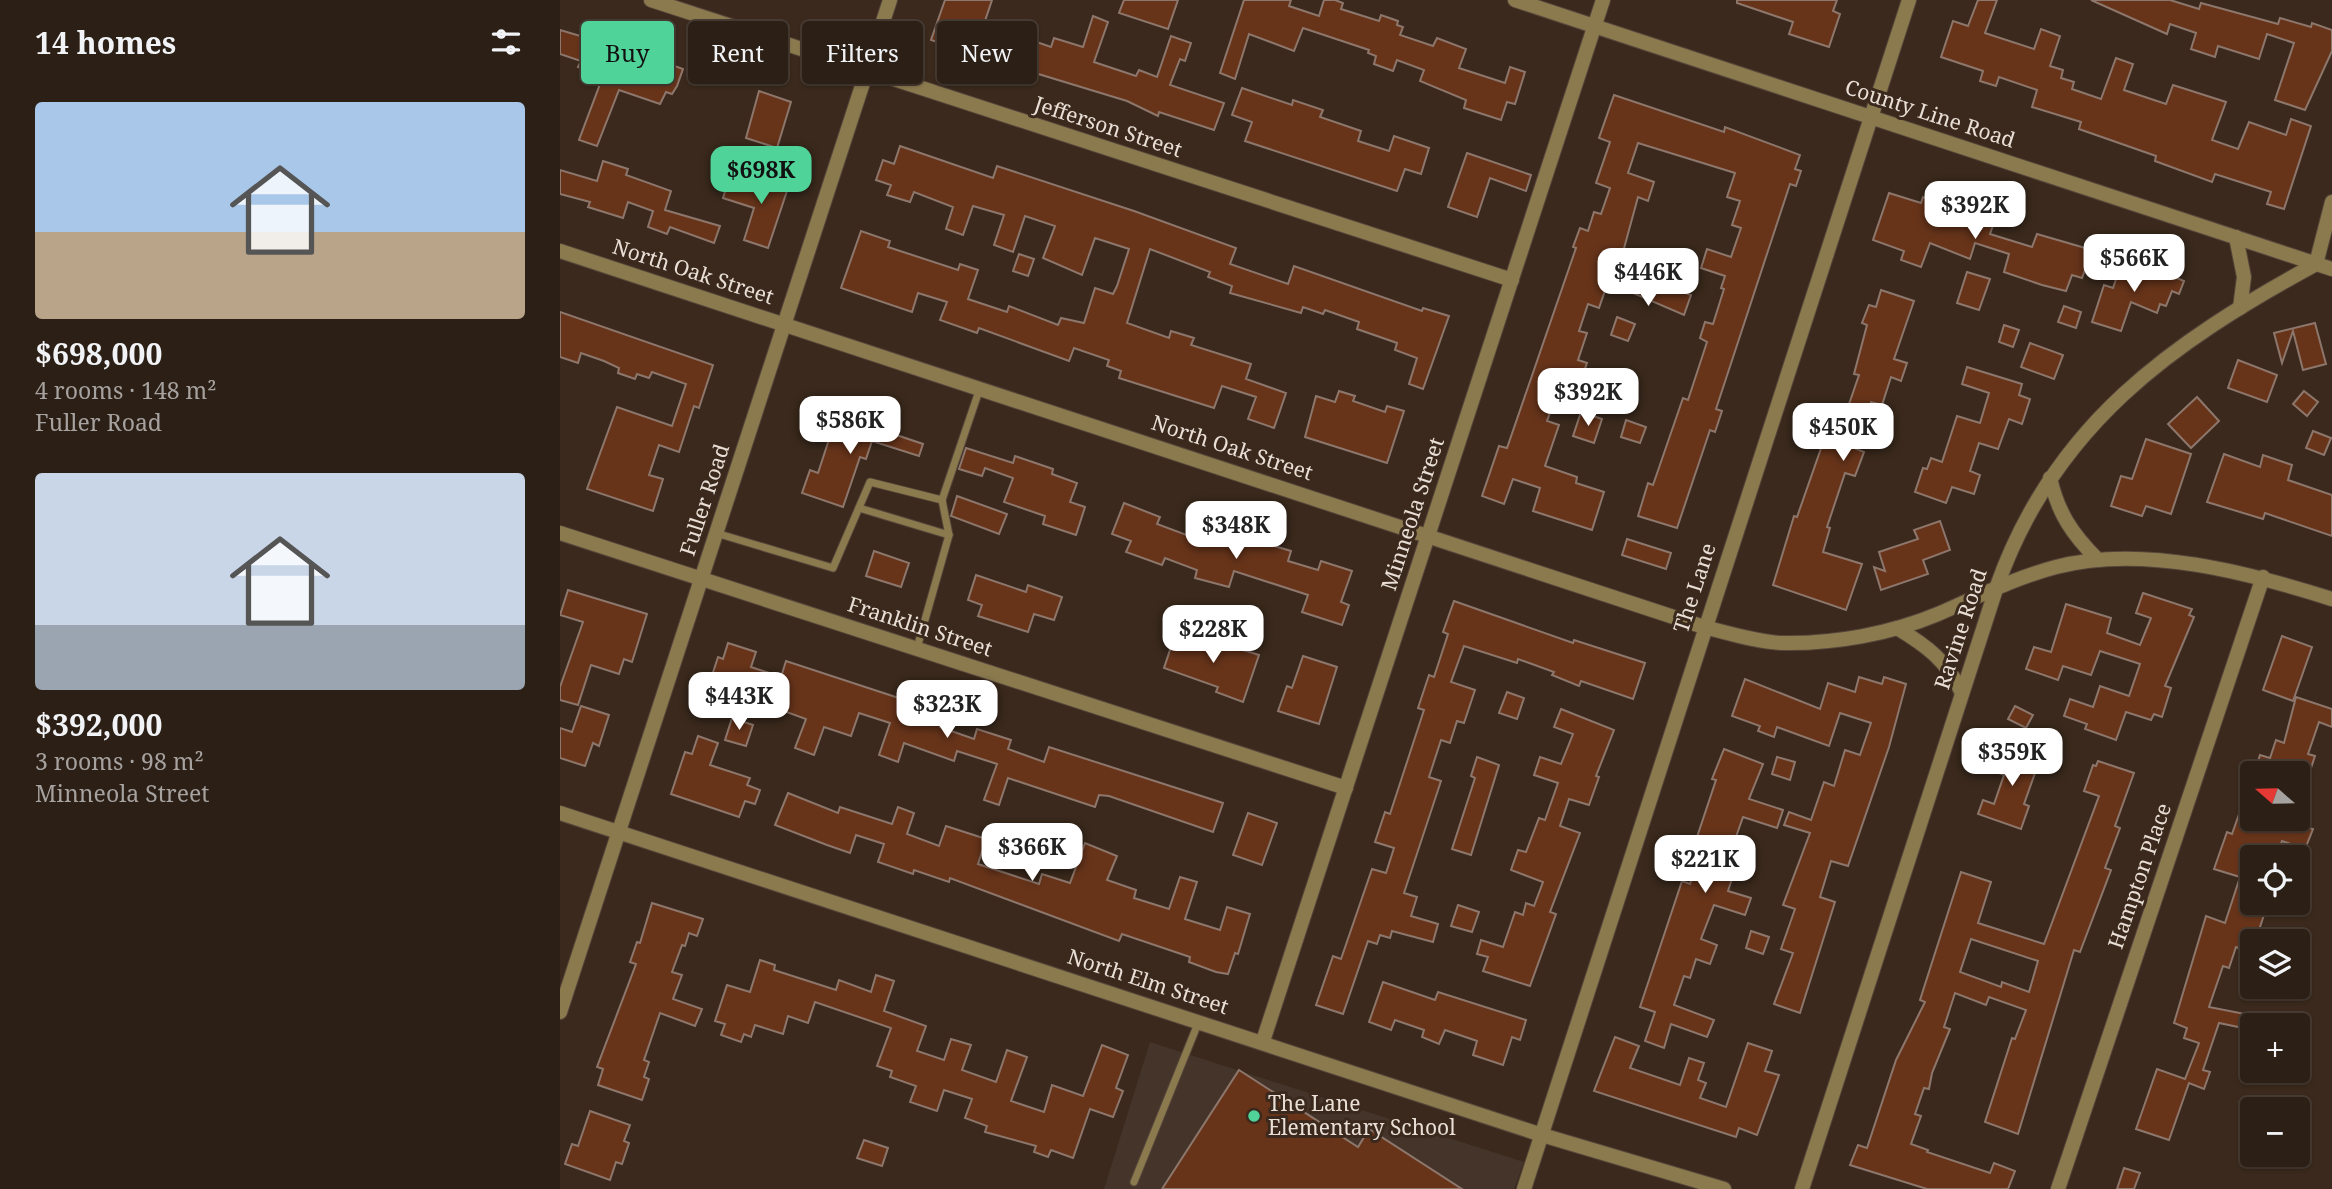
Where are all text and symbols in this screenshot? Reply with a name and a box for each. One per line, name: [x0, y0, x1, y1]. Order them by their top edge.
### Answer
chip: Buy: [581, 21, 674, 84]
chip: Rent: [688, 21, 788, 84]
chip: Filters: [802, 21, 923, 84]
chip: New: [937, 21, 1037, 84]
text: 14 homes: [35, 22, 176, 63]
icon: filters: [487, 23, 525, 61]
street label: County Line Road: [1842, 72, 2019, 154]
street label: Jefferson Street: [1030, 89, 1186, 163]
pin: $698K: [712, 146, 810, 206]
icon: home: [217, 147, 343, 273]
text: $698K: [727, 153, 795, 185]
pin: $392K: [1926, 182, 2024, 241]
text: $392K: [1941, 188, 2009, 220]
street label: North Oak Street: [609, 232, 777, 310]
pin: $566K: [2085, 234, 2183, 294]
text: $566K: [2100, 241, 2168, 273]
pin: $446K: [1599, 248, 1697, 308]
text: $446K: [1614, 255, 1682, 287]
text: $698,000: [35, 333, 162, 374]
pin: $392K: [1539, 368, 1637, 428]
text: 4 rooms · 148 m²: [35, 374, 217, 406]
text: $392K: [1554, 375, 1622, 407]
pin: $586K: [801, 396, 899, 456]
text: $586K: [816, 403, 884, 435]
pin: $450K: [1794, 404, 1892, 463]
text: Fuller Road: [35, 406, 162, 438]
street label: North Oak Street: [1148, 408, 1316, 486]
text: $450K: [1809, 410, 1877, 442]
street label: Minneola Street: [1374, 434, 1450, 594]
street label: Fuller Road: [673, 440, 735, 559]
pin: $348K: [1187, 502, 1285, 561]
text: $348K: [1202, 508, 1270, 540]
icon: home: [217, 518, 343, 644]
street label: The Lane: [1666, 539, 1722, 636]
street label: Ravine Road: [1927, 565, 1993, 693]
street label: Franklin Street: [844, 590, 996, 663]
pin: $228K: [1164, 606, 1262, 665]
text: $228K: [1179, 612, 1247, 644]
pin: $443K: [690, 672, 788, 732]
text: $443K: [705, 679, 773, 711]
pin: $323K: [898, 680, 996, 740]
text: $323K: [913, 687, 981, 719]
text: $392,000: [35, 704, 162, 745]
pin: $359K: [1963, 728, 2061, 788]
text: $359K: [1978, 735, 2046, 767]
text: 3 rooms · 98 m²: [35, 745, 204, 777]
north arrow: [2240, 761, 2310, 831]
map controls: [2240, 761, 2310, 1167]
text: Minneola Street: [35, 777, 209, 809]
street label: Hampton Place: [2101, 799, 2177, 952]
pin: $366K: [983, 824, 1081, 883]
text: $366K: [998, 830, 1066, 862]
pin: $221K: [1656, 836, 1754, 895]
text: $221K: [1671, 842, 1739, 874]
button: locate: [2240, 845, 2310, 915]
button: layers: [2240, 929, 2310, 999]
street label: North Elm Street: [1064, 942, 1232, 1020]
button: +: [2240, 1013, 2310, 1083]
place label: The Lane Elementary School: [1268, 1089, 1456, 1141]
button: −: [2240, 1097, 2310, 1167]
marker: The Lane Elementary School: [1246, 1108, 1262, 1124]

